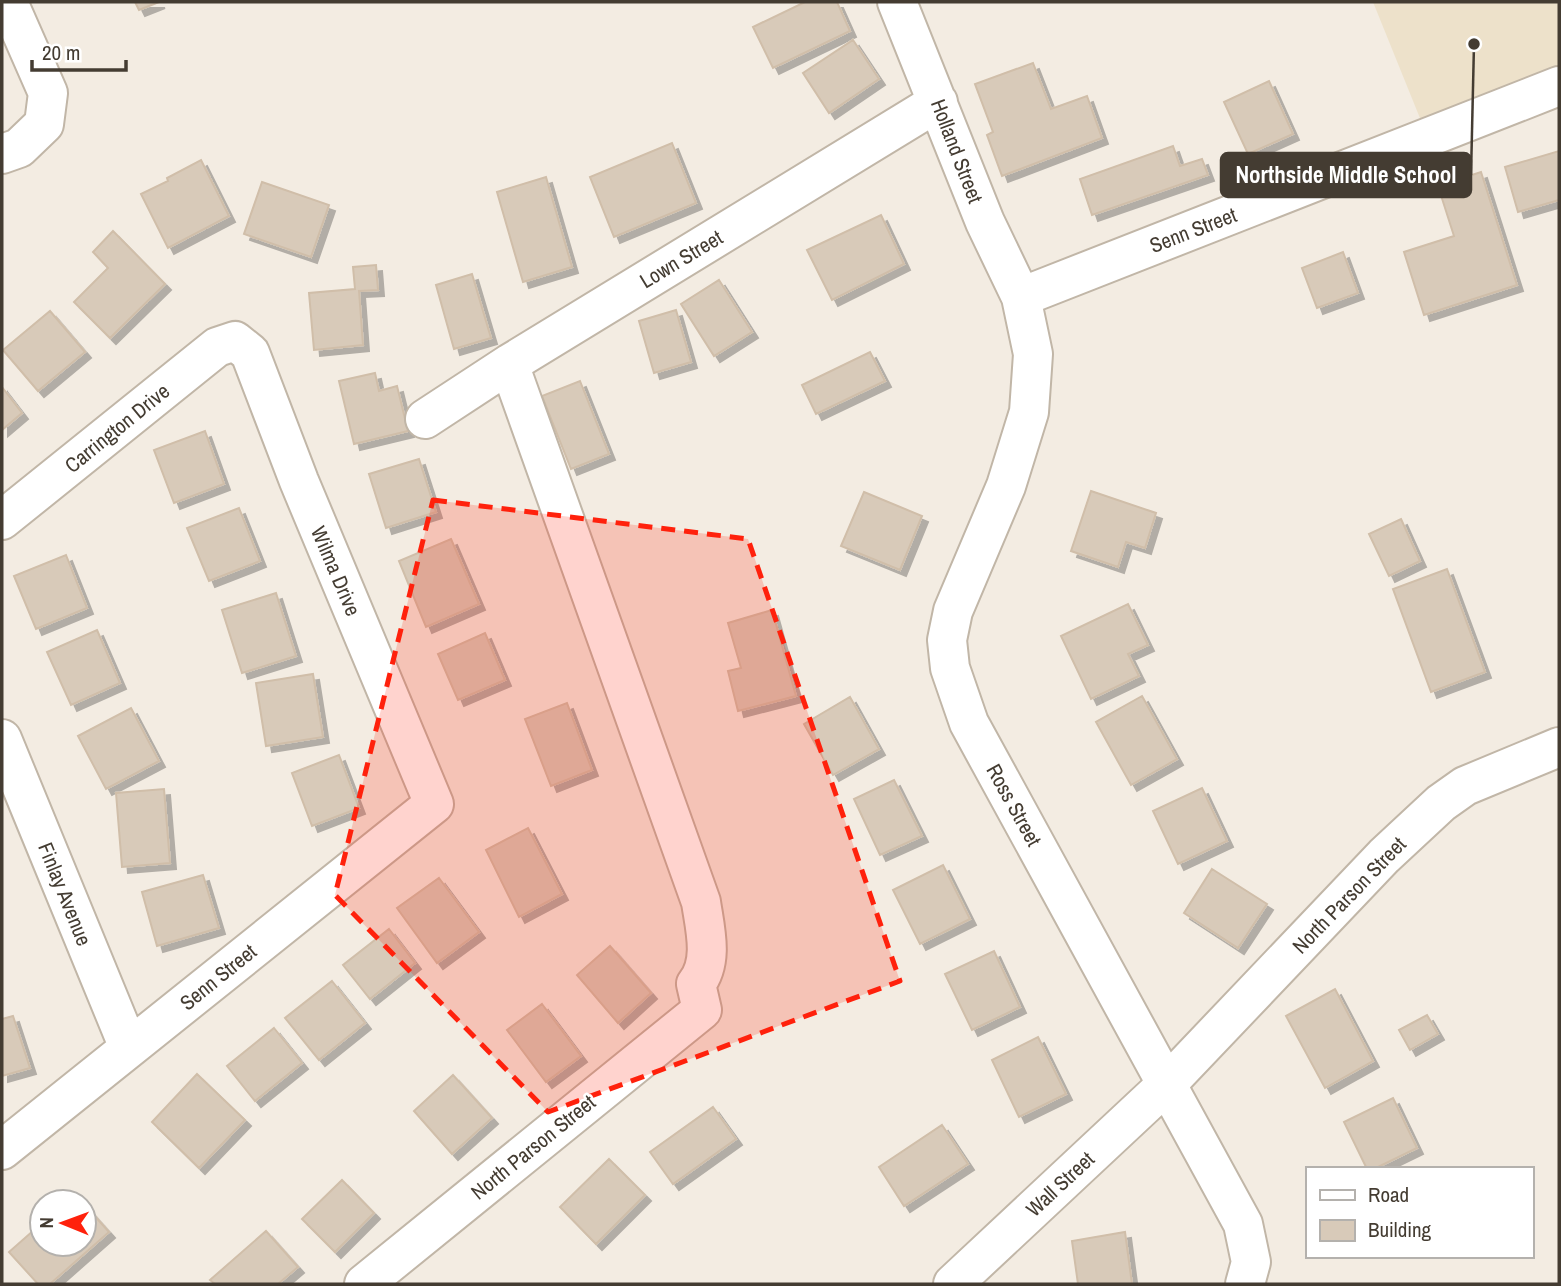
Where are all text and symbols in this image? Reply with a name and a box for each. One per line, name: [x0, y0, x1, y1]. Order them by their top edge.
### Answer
scale bar: [32, 28, 126, 72]
text: 20 m: [42, 38, 80, 67]
street label: Holland Street: [924, 95, 990, 207]
callout: Northside Middle School: [1221, 153, 1471, 197]
text: Northside Middle School: [1235, 159, 1457, 190]
street label: Senn Street: [1145, 200, 1241, 260]
street label: Lown Street: [634, 223, 728, 295]
street label: Carrington Drive: [58, 377, 176, 479]
street label: Wilma Drive: [304, 522, 368, 620]
street label: Ross Street: [980, 759, 1049, 852]
street label: North Parson Street: [1286, 830, 1412, 960]
street label: Finlay Avenue: [31, 838, 99, 950]
street label: Senn Street: [174, 937, 263, 1017]
street label: North Parson Street: [465, 1088, 601, 1206]
street label: Wall Street: [1020, 1145, 1101, 1223]
legend: [1306, 1167, 1533, 1258]
text: Road: [1368, 1180, 1409, 1209]
north arrow: [28, 1188, 98, 1258]
text: Building: [1368, 1215, 1432, 1244]
text: N: [33, 1217, 59, 1229]

